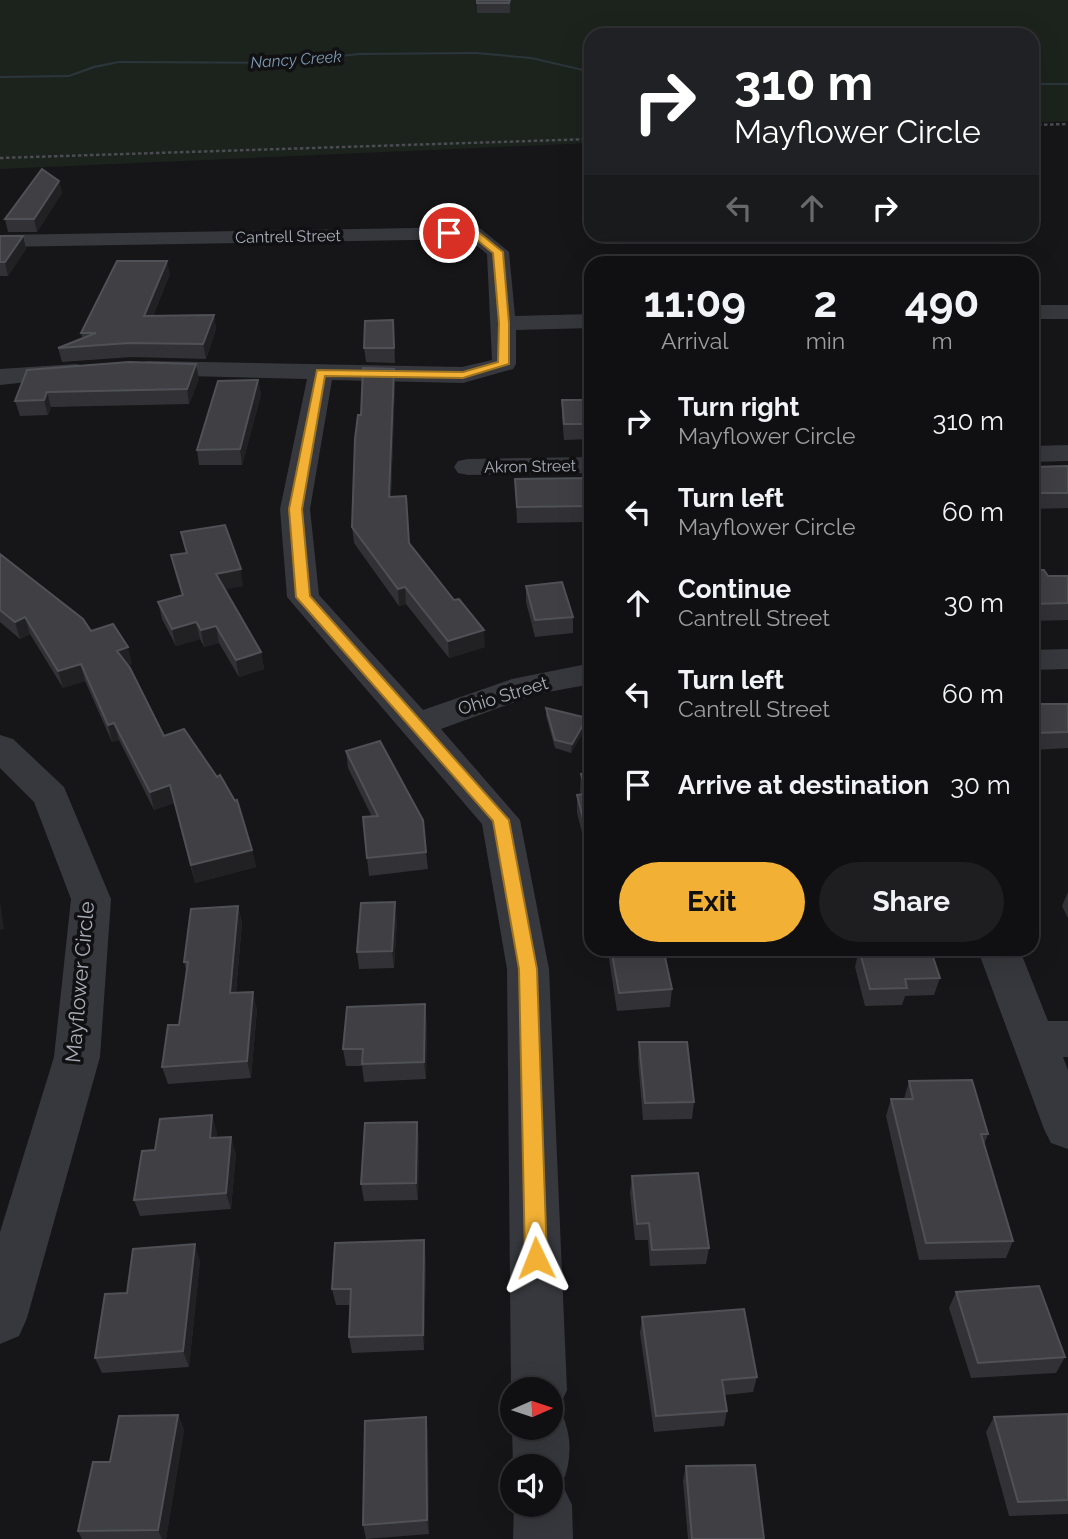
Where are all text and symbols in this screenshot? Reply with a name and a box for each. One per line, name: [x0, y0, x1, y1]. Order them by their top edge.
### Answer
water label: Nancy Creek: [250, 47, 343, 72]
text: 310 m: [734, 54, 873, 111]
icon: right: [619, 56, 710, 147]
text: Mayflower Circle: [734, 113, 981, 150]
icon: left: [720, 189, 758, 227]
icon: ahead: [793, 189, 831, 227]
icon: right: [866, 189, 904, 227]
pin: [419, 203, 479, 263]
icon: arrive: [430, 214, 468, 252]
street label: Cantrell Street: [235, 226, 342, 247]
text: 11:09: [644, 278, 746, 327]
text: 2: [814, 278, 837, 327]
text: 490: [905, 278, 979, 327]
text: Arrival: [661, 327, 729, 354]
text: min: [806, 327, 845, 354]
text: m: [932, 327, 953, 354]
text: Turn right: [678, 392, 799, 422]
icon: right: [619, 402, 657, 440]
text: 310 m: [933, 406, 1004, 436]
text: Mayflower Circle: [678, 422, 855, 449]
street label: Akron Street: [484, 456, 577, 477]
text: Turn left: [678, 483, 784, 513]
icon: left: [619, 493, 657, 531]
text: 60 m: [942, 497, 1004, 527]
text: Mayflower Circle: [678, 513, 855, 540]
text: Continue: [678, 574, 791, 604]
icon: ahead: [619, 584, 657, 622]
text: 30 m: [944, 588, 1004, 618]
text: Cantrell Street: [678, 604, 830, 631]
text: Turn left: [678, 665, 784, 695]
street label: Ohio Street: [455, 672, 550, 719]
icon: left: [619, 675, 657, 713]
text: 60 m: [942, 679, 1004, 709]
text: Cantrell Street: [678, 695, 830, 722]
icon: arrive: [619, 766, 657, 804]
text: Arrive at destination: [678, 770, 929, 800]
text: 30 m: [950, 770, 1011, 800]
button: Exit: [619, 862, 805, 942]
button: Share: [819, 862, 1004, 942]
street label: Mayflower Circle: [60, 900, 99, 1064]
position arrow: [499, 1221, 573, 1295]
north arrow: [500, 1377, 564, 1440]
map controls: [500, 1377, 563, 1517]
button: sound: [500, 1454, 563, 1517]

